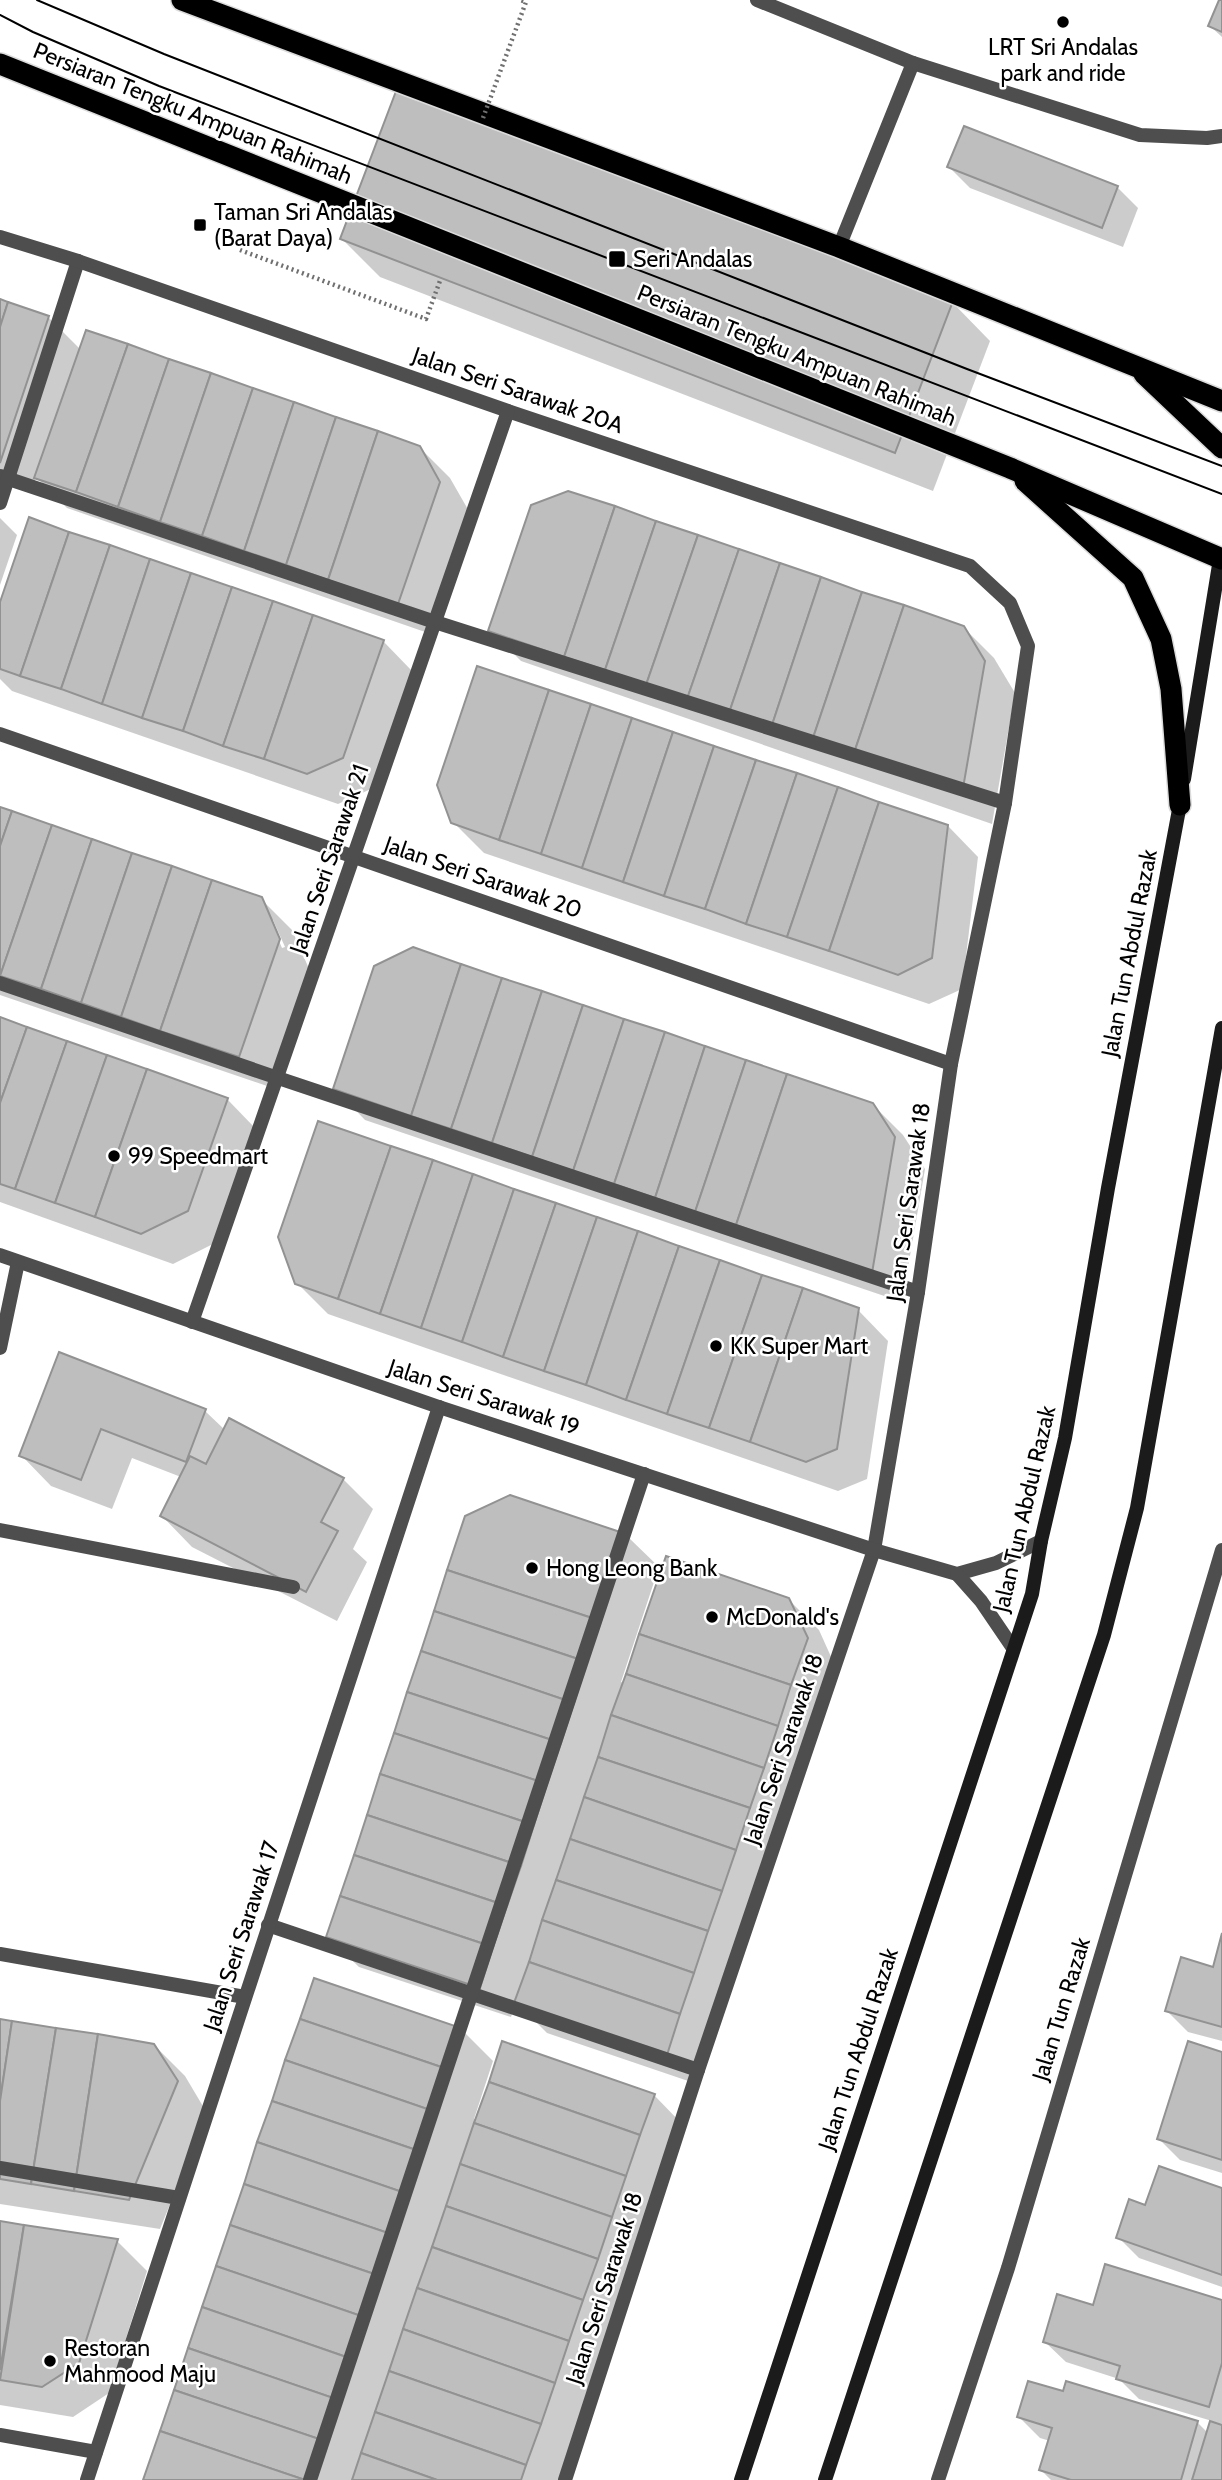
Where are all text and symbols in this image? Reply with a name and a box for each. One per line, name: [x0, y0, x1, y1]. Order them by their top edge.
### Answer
marker: LRT Sri Andalas park and ride: [1055, 14, 1071, 30]
place label: LRT Sri Andalas park and ride: [988, 33, 1138, 87]
street label: Persiaran Tengku Ampuan Rahimah: [29, 36, 357, 190]
place label: Taman Sri Andalas (Barat Daya): [214, 198, 393, 252]
marker: Taman Sri Andalas (Barat Daya): [192, 217, 208, 233]
place label: Seri Andalas: [633, 245, 752, 273]
marker: Seri Andalas: [607, 249, 627, 269]
street label: Persiaran Tengku Ampuan Rahimah: [633, 278, 961, 432]
street label: Jalan Seri Sarawak 20A: [408, 340, 627, 439]
street label: Jalan Seri Sarawak 21: [283, 761, 375, 958]
street label: Jalan Seri Sarawak 20: [380, 830, 586, 924]
street label: Jalan Tun Abdul Razak: [1095, 846, 1163, 1060]
street label: Jalan Seri Sarawak 18: [880, 1101, 936, 1304]
place label: 99 Speedmart: [128, 1142, 268, 1170]
marker: 99 Speedmart: [106, 1148, 122, 1164]
place label: KK Super Mart: [730, 1332, 868, 1360]
marker: KK Super Mart: [708, 1338, 724, 1354]
street label: Jalan Seri Sarawak 19: [384, 1353, 583, 1441]
street label: Jalan Tun Abdul Razak: [986, 1402, 1062, 1616]
place label: Hong Leong Bank: [546, 1554, 718, 1582]
marker: Hong Leong Bank: [524, 1560, 540, 1576]
place label: McDonald's: [726, 1603, 839, 1631]
marker: McDonald's: [704, 1609, 720, 1625]
street label: Jalan Seri Sarawak 18: [737, 1650, 829, 1849]
street label: Jalan Seri Sarawak 17: [197, 1837, 285, 2036]
street label: Jalan Tun Razak: [1026, 1933, 1096, 2085]
street label: Jalan Tun Abdul Razak: [812, 1944, 904, 2155]
street label: Jalan Seri Sarawak 18: [559, 2188, 648, 2389]
place label: Restoran Mahmood Maju: [64, 2334, 216, 2388]
marker: Restoran Mahmood Maju: [42, 2353, 58, 2369]

